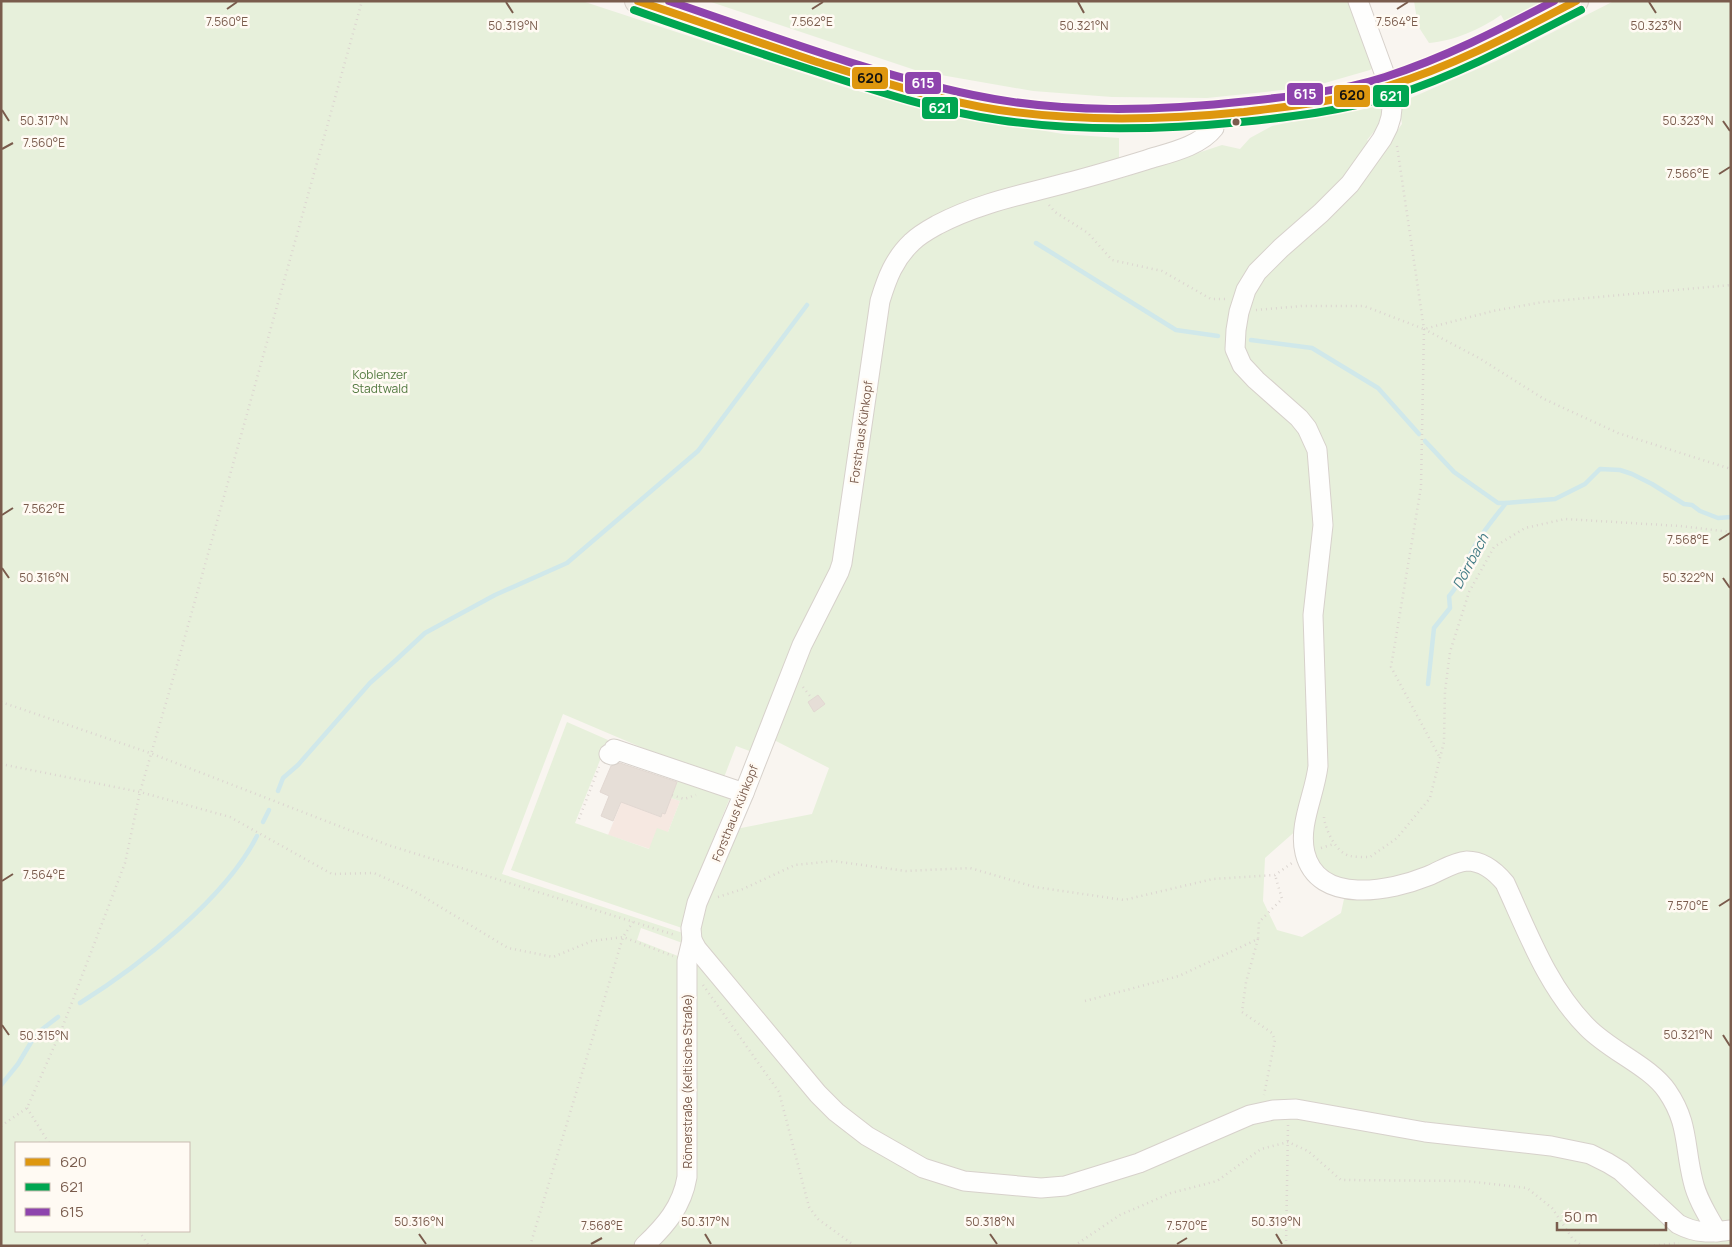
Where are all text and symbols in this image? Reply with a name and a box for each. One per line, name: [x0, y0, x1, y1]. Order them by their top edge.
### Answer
text: 7.560°E: [206, 13, 248, 30]
text: 7.562°E: [791, 13, 833, 30]
text: 7.564°E: [1376, 13, 1418, 30]
text: 50.319°N: [488, 17, 538, 34]
text: 50.321°N: [1059, 17, 1109, 34]
text: 50.323°N: [1630, 17, 1682, 34]
line badge: 620: [851, 66, 889, 90]
text: 620: [857, 68, 883, 87]
line badge: 615: [904, 71, 942, 95]
text: 615: [912, 73, 934, 92]
line badge: 615: [1286, 82, 1324, 106]
text: 615: [1294, 84, 1316, 103]
line badge: 620: [1333, 84, 1371, 108]
line badge: 621: [1372, 84, 1410, 108]
text: 620: [1339, 85, 1365, 104]
text: 621: [1379, 86, 1403, 105]
line badge: 621: [921, 96, 959, 120]
text: 621: [928, 98, 952, 117]
text: 50.317°N: [20, 112, 68, 129]
text: 50.323°N: [1662, 112, 1714, 129]
unlabelled marker: [1231, 117, 1241, 127]
text: 7.560°E: [23, 134, 65, 151]
text: 7.566°E: [1667, 165, 1709, 182]
park label: Koblenzer Stadtwald: [352, 366, 408, 397]
street label: Forsthaus Kühkopf: [845, 379, 877, 484]
text: 7.562°E: [23, 500, 65, 517]
water label: Dörrbach: [1448, 529, 1493, 592]
text: 7.568°E: [1667, 531, 1709, 548]
text: 50.316°N: [19, 569, 69, 586]
text: 50.322°N: [1662, 569, 1714, 586]
street label: Forsthaus Kühkopf: [708, 761, 762, 864]
text: 7.564°E: [23, 866, 65, 883]
text: 7.570°E: [1668, 897, 1709, 914]
street label: Römerstraße (Keltische Straße): [679, 994, 696, 1168]
text: 50.321°N: [1663, 1026, 1713, 1043]
text: 50.315°N: [19, 1027, 69, 1044]
legend: [15, 1142, 190, 1232]
text: 620: [60, 1151, 87, 1172]
text: 621: [60, 1176, 84, 1197]
scale bar: [1557, 1200, 1666, 1232]
text: 615: [60, 1201, 84, 1222]
text: 50 m: [1564, 1206, 1598, 1227]
text: 50.316°N: [394, 1213, 444, 1230]
text: 50.317°N: [681, 1213, 729, 1230]
text: 50.318°N: [965, 1213, 1015, 1230]
text: 50.319°N: [1251, 1213, 1301, 1230]
text: 7.568°E: [581, 1217, 623, 1234]
text: 7.570°E: [1167, 1217, 1208, 1234]

